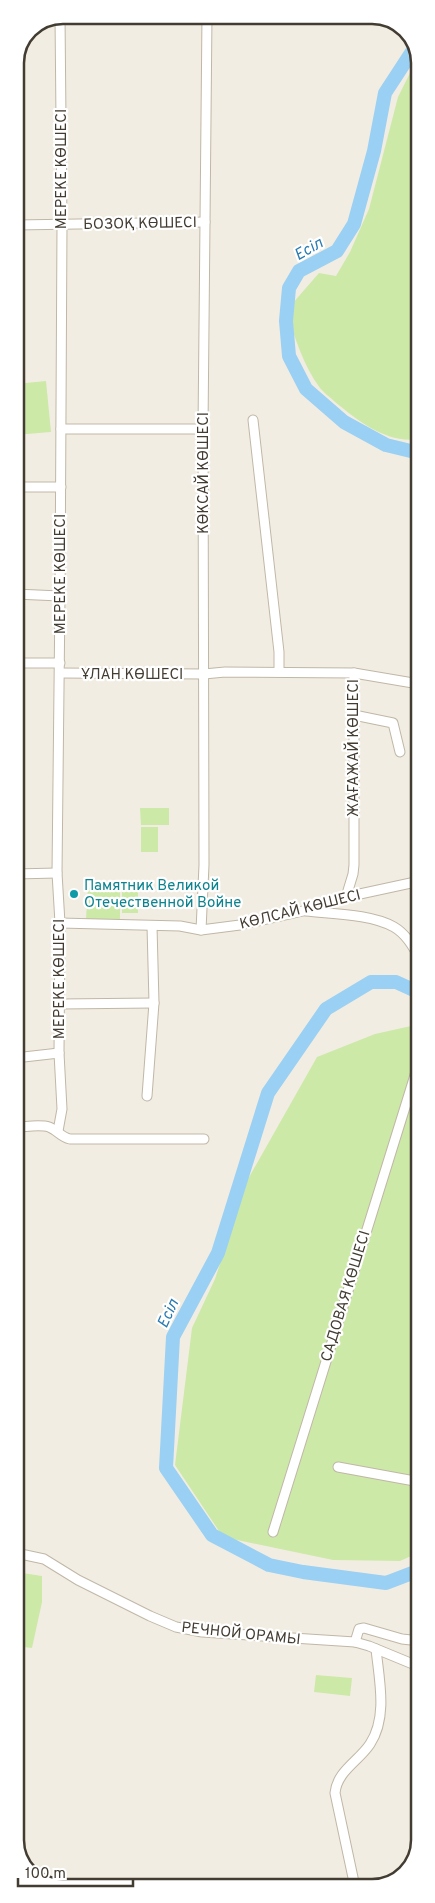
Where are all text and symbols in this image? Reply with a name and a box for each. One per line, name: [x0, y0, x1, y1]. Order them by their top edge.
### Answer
street label: МЕРЕКЕ КӨШЕСІ: [53, 109, 72, 229]
street label: БОЗОҚ КӨШЕСІ: [83, 214, 197, 235]
water label: Есіл: [291, 233, 328, 266]
street label: КӨКСАЙ КӨШЕСІ: [193, 412, 214, 534]
street label: МЕРЕКЕ КӨШЕСІ: [52, 514, 71, 634]
street label: ҰЛАН КӨШЕСІ: [81, 666, 183, 685]
street label: ЖАҒАЖАЙ КӨШЕСІ: [343, 679, 364, 817]
place label: Памятник Великой Отечественной Войне: [84, 877, 241, 913]
street label: КӨЛСАЙ КӨШЕСІ: [237, 884, 363, 935]
marker: Памятник Великой Отечественной Войне: [68, 888, 80, 900]
street label: МЕРЕКЕ КӨШЕСІ: [51, 919, 70, 1039]
street label: САДОВАЯ КӨШЕСІ: [317, 1229, 375, 1364]
water label: Есіл: [153, 1295, 184, 1332]
street label: РЕЧНОЙ ОРАМЫ: [180, 1617, 302, 1650]
scale bar: [18, 1856, 132, 1888]
text: 100 m: [25, 1865, 66, 1884]

